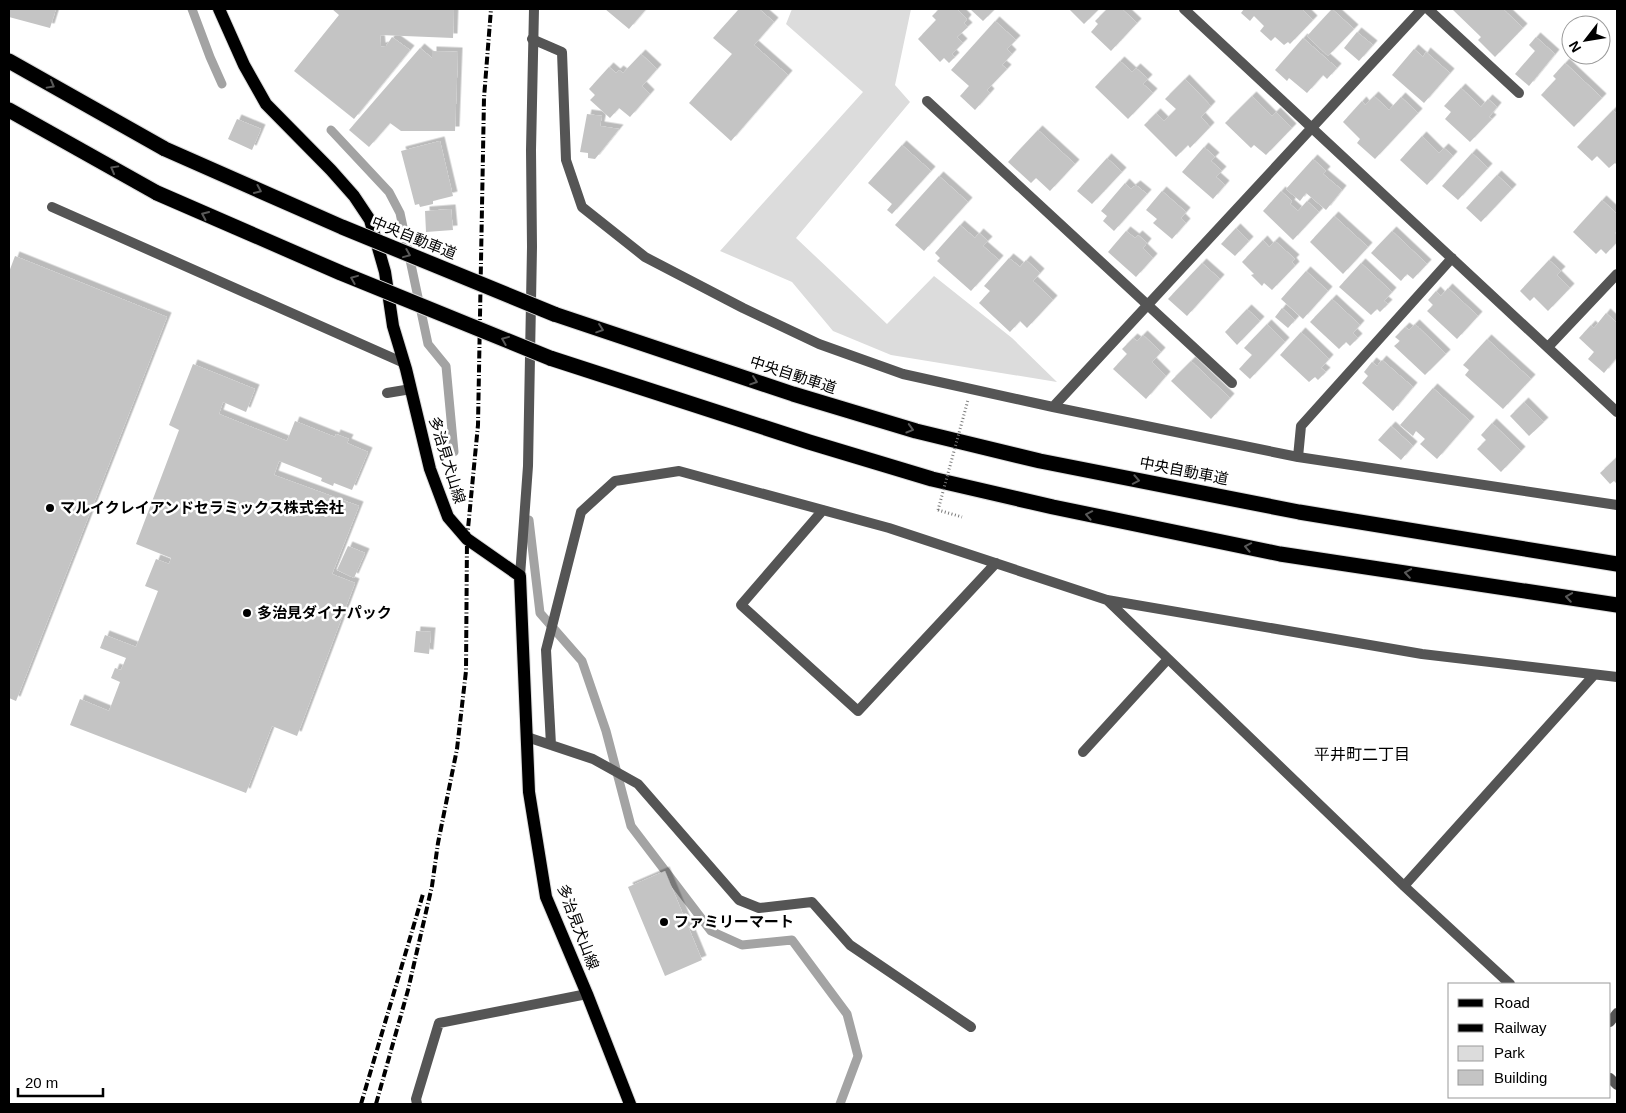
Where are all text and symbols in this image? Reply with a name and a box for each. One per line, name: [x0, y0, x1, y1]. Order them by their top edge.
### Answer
north arrow: [1561, 15, 1611, 65]
text: N: [1565, 38, 1584, 55]
one-way arrow: [46, 78, 55, 88]
one-way arrow: [111, 165, 120, 175]
one-way arrow: [253, 183, 262, 194]
one-way arrow: [201, 210, 210, 221]
street label: 中央自動車道: [369, 213, 459, 262]
one-way arrow: [402, 247, 411, 258]
one-way arrow: [350, 274, 359, 285]
one-way arrow: [596, 324, 604, 334]
one-way arrow: [501, 335, 510, 346]
street label: 中央自動車道: [748, 353, 839, 397]
one-way arrow: [750, 375, 758, 385]
street label: 多治見犬山線: [426, 414, 469, 505]
one-way arrow: [905, 423, 913, 433]
street label: 中央自動車道: [1138, 454, 1230, 487]
one-way arrow: [1132, 474, 1141, 484]
place label: マルイクレイアンドセラミックス株式会社: [60, 499, 344, 516]
marker: マルイクレイアンドセラミックス株式会社: [44, 502, 56, 514]
one-way arrow: [1084, 510, 1093, 520]
one-way arrow: [1244, 542, 1252, 553]
one-way arrow: [1404, 568, 1412, 579]
one-way arrow: [1565, 593, 1573, 603]
place label: 多治見ダイナパック: [257, 604, 392, 621]
marker: 多治見ダイナパック: [241, 607, 253, 619]
district label: 平井町二丁目: [1314, 746, 1410, 763]
street label: 多治見犬山線: [554, 882, 603, 972]
place label: ファミリーマート: [674, 913, 794, 930]
marker: ファミリーマート: [658, 916, 670, 928]
legend: [1448, 983, 1611, 1098]
text: Road: [1494, 994, 1530, 1011]
text: Railway: [1494, 1019, 1547, 1036]
text: Park: [1494, 1044, 1525, 1061]
scale bar: [18, 1066, 102, 1098]
text: Building: [1494, 1069, 1547, 1086]
text: 20 m: [25, 1074, 58, 1091]

